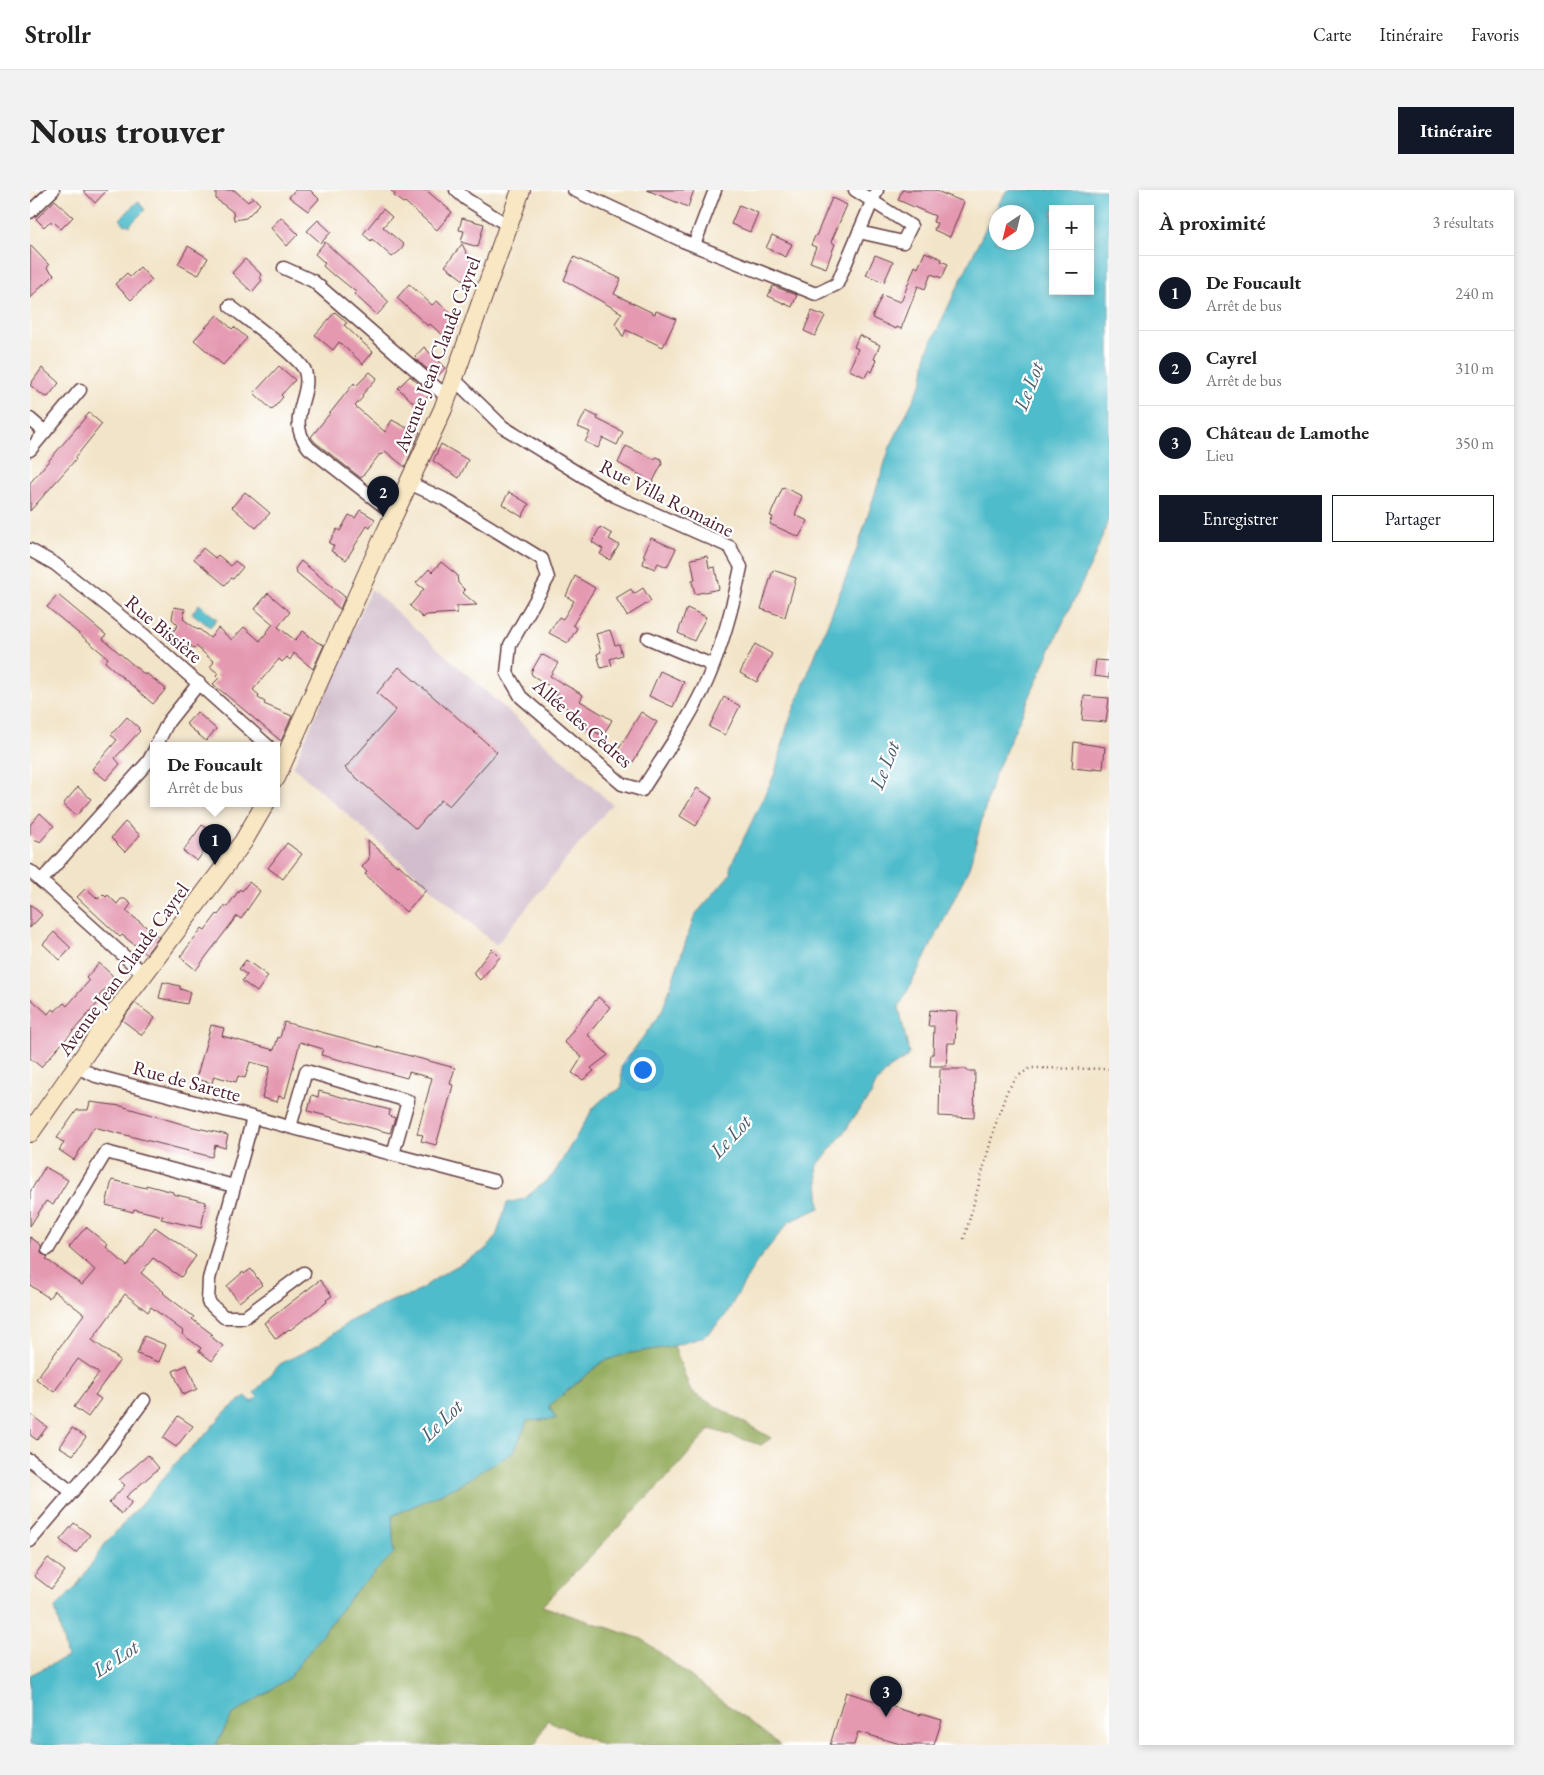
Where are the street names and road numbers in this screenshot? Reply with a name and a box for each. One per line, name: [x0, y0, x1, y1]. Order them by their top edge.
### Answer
street label: Avenue Jean Claude Cayrel: [387, 252, 486, 457]
street label: Rue Villa Romaine: [596, 453, 739, 543]
street label: Rue Bissière: [120, 589, 208, 669]
street label: Allée des Cèdres: [527, 672, 638, 774]
street label: Avenue Jean Claude Cayrel: [51, 877, 195, 1062]
street label: Rue de Sarette: [130, 1054, 244, 1108]

